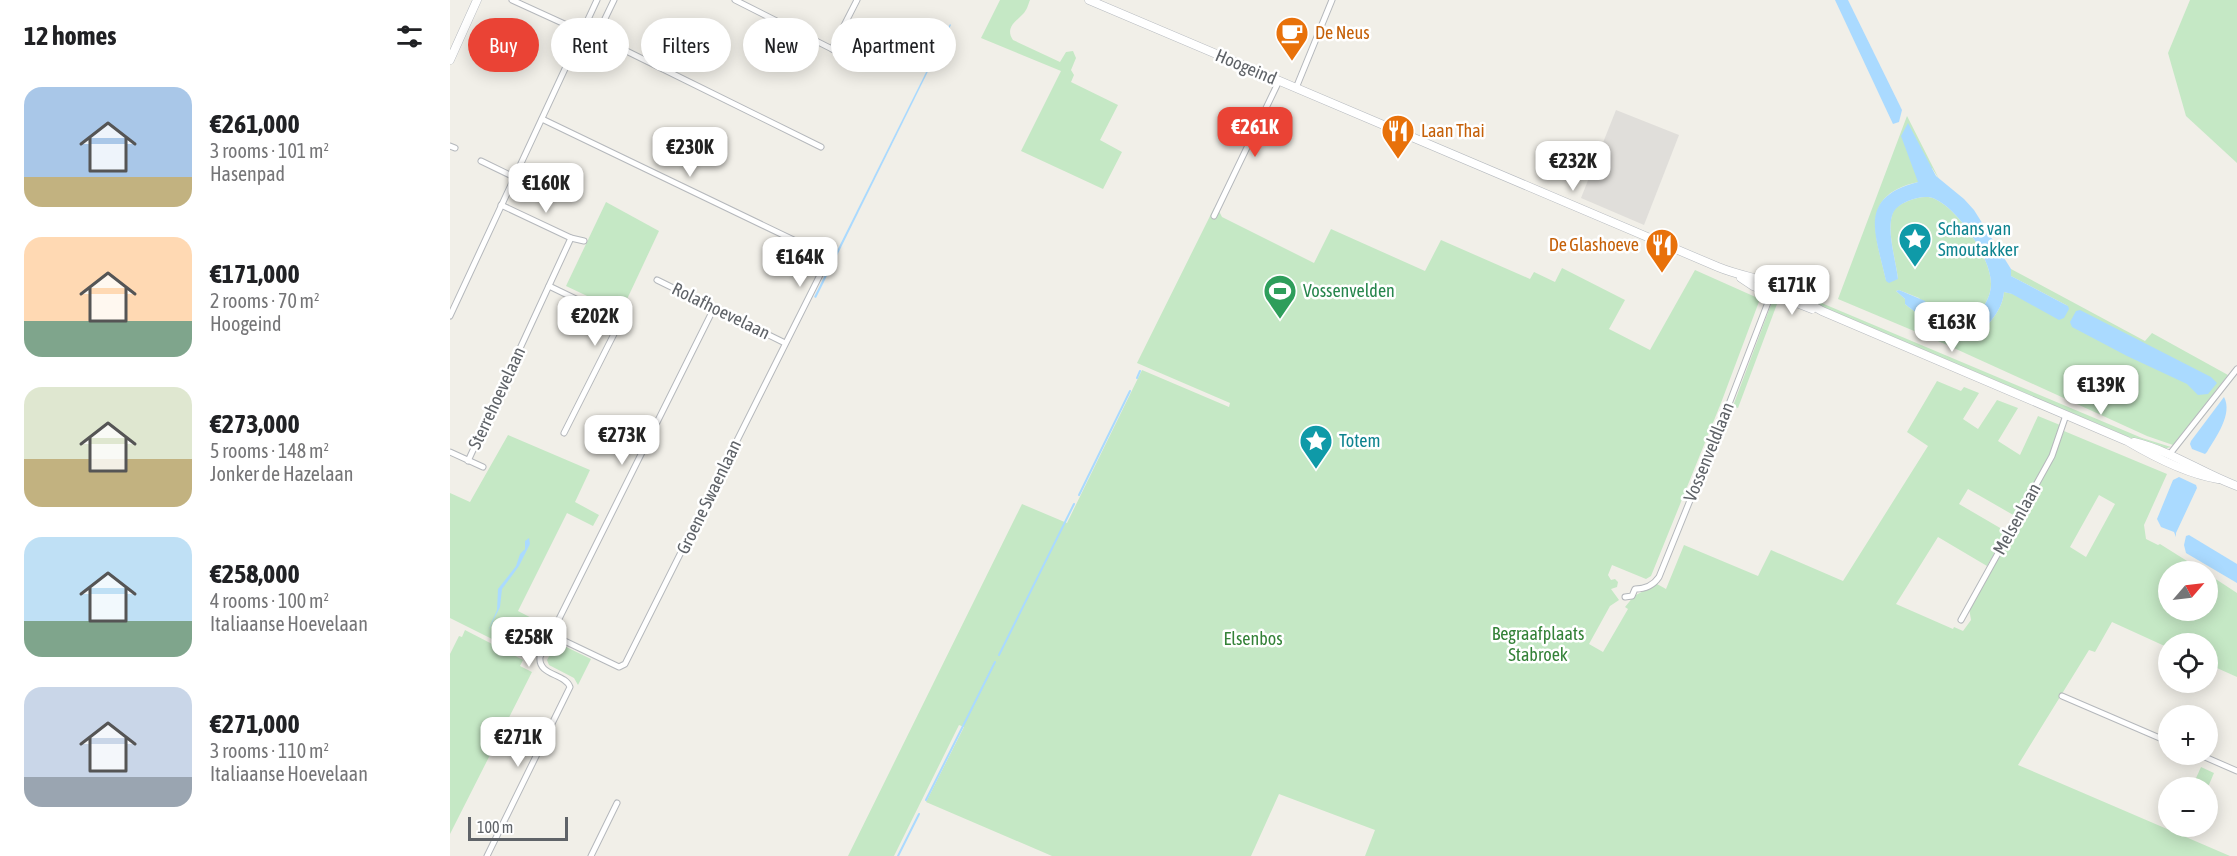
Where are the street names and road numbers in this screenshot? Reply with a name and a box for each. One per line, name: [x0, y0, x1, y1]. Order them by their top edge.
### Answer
street label: Hoogeind: [1212, 44, 1280, 89]
street label: Rolafhoevelaan: [669, 278, 774, 343]
street label: Sterrehoevelaan: [464, 343, 529, 452]
street label: Vossenveldlaan: [1679, 399, 1738, 504]
street label: Groene Swaenlaan: [672, 436, 745, 557]
street label: Melsenlaan: [1988, 479, 2045, 558]

